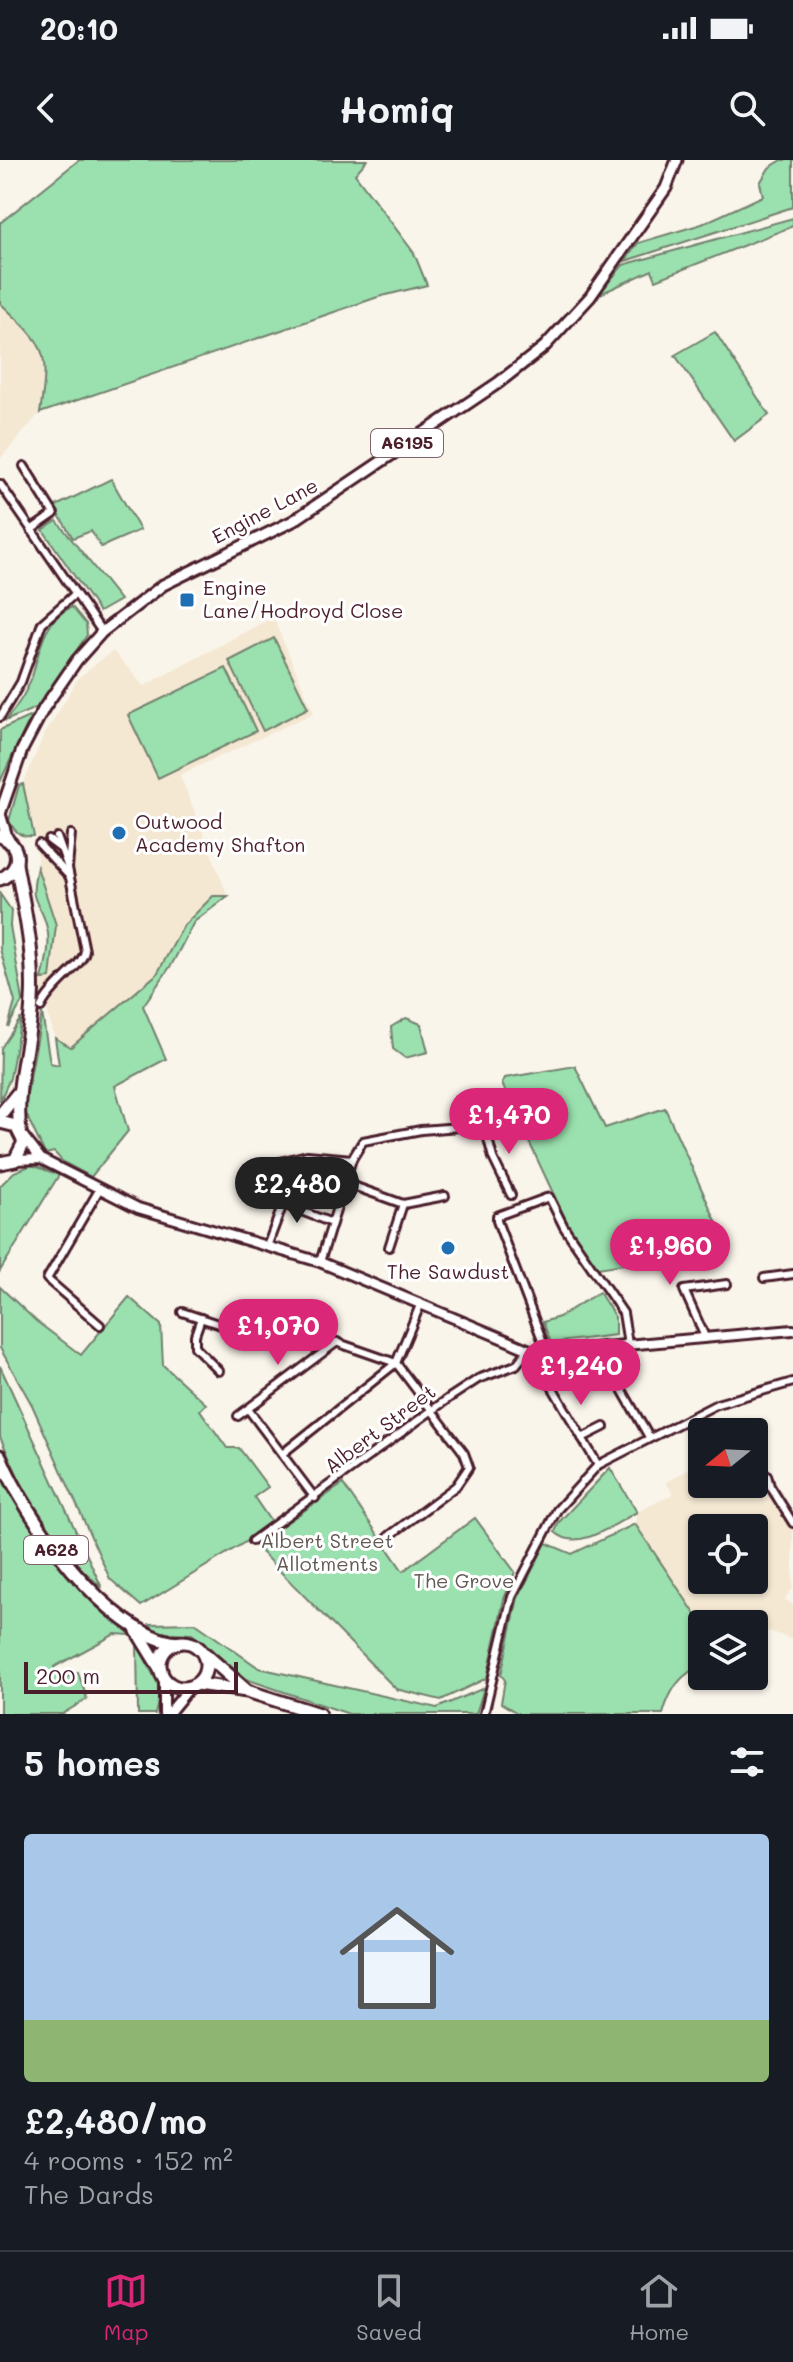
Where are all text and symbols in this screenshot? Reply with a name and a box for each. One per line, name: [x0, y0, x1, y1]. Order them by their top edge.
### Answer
text: 20:10: [40, 8, 118, 48]
text: Homiq: [339, 85, 454, 132]
icon: back: [24, 86, 68, 130]
icon: search: [725, 86, 769, 130]
road number: A6195: [371, 429, 443, 457]
street label: Engine Lane: [207, 471, 322, 549]
place label: Engine Lane/Hodroyd Close: [203, 574, 403, 623]
marker: Engine Lane/Hodroyd Close: [178, 591, 196, 609]
place label: Outwood Academy Shafton: [135, 808, 305, 857]
marker: Outwood Academy Shafton: [110, 824, 128, 842]
pin: £1,470: [444, 1088, 574, 1156]
text: £1,470: [467, 1097, 551, 1131]
pin: £2,480: [232, 1157, 362, 1225]
text: £2,480: [253, 1166, 341, 1200]
pin: £1,960: [605, 1219, 735, 1287]
text: £1,960: [628, 1228, 712, 1262]
marker: The Sawdust: [439, 1239, 457, 1257]
place label: The Sawdust: [387, 1258, 509, 1284]
pin: £1,070: [213, 1299, 343, 1367]
text: £1,070: [236, 1308, 320, 1342]
pin: £1,240: [516, 1339, 646, 1407]
text: £1,240: [539, 1348, 623, 1382]
street label: Albert Street: [319, 1378, 440, 1479]
north arrow: [688, 1418, 768, 1498]
map controls: [688, 1418, 768, 1690]
button: locate: [688, 1514, 768, 1594]
park label: Albert Street Allotments: [261, 1527, 393, 1576]
road number: A628: [24, 1536, 88, 1564]
park label: The Grove: [414, 1567, 514, 1593]
button: layers: [688, 1610, 768, 1690]
scale bar: [24, 1658, 238, 1694]
text: 200 m: [36, 1661, 100, 1690]
text: 5 homes: [24, 1740, 161, 1785]
icon: filters: [725, 1740, 769, 1784]
icon: home: [325, 1886, 469, 2030]
text: £2,480/mo: [24, 2098, 207, 2143]
text: 4 rooms · 152 m²: [24, 2143, 233, 2177]
text: The Dards: [24, 2177, 154, 2211]
tab: Map: [104, 2269, 149, 2346]
tab: Saved: [356, 2269, 422, 2346]
tab: Home: [629, 2269, 689, 2346]

